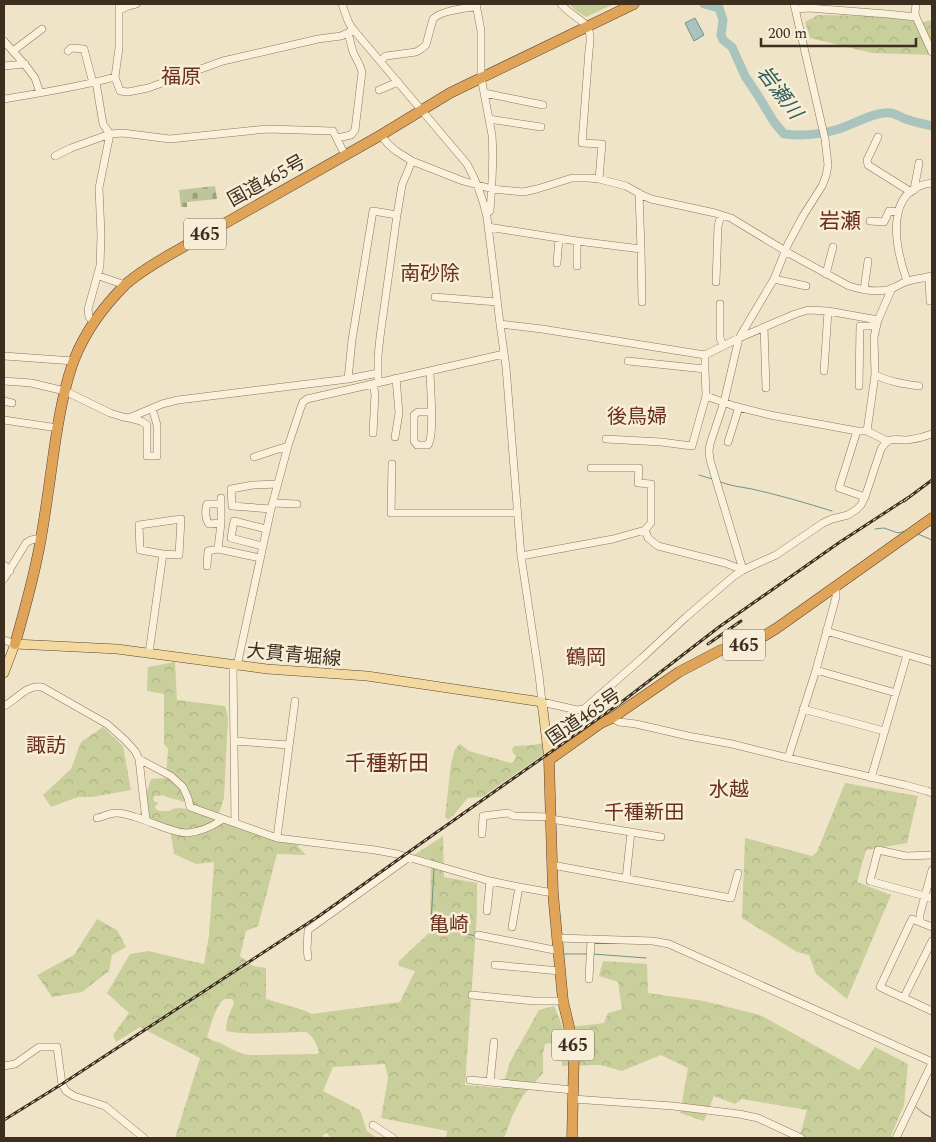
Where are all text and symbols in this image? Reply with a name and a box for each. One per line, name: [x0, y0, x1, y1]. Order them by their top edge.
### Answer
scale bar: [761, 15, 916, 47]
text: 200 m: [768, 22, 807, 45]
water label: 岩瀬川: [749, 60, 810, 127]
district label: 福原: [161, 62, 201, 92]
street label: 国道465号: [222, 148, 311, 215]
district label: 岩瀬: [819, 206, 861, 238]
road number: 465: [184, 218, 226, 250]
district label: 南砂除: [400, 259, 460, 289]
district label: 後鳥婦: [607, 402, 667, 432]
road number: 465: [723, 630, 765, 660]
street label: 大貫青堀線: [245, 637, 342, 674]
district label: 鶴岡: [566, 643, 606, 673]
street label: 国道465号: [540, 681, 627, 753]
district label: 諏訪: [26, 731, 66, 761]
district label: 千種新田: [345, 748, 429, 780]
district label: 水越: [709, 775, 749, 805]
district label: 千種新田: [604, 798, 684, 828]
district label: 亀崎: [429, 910, 469, 940]
road number: 465: [552, 1030, 594, 1060]

